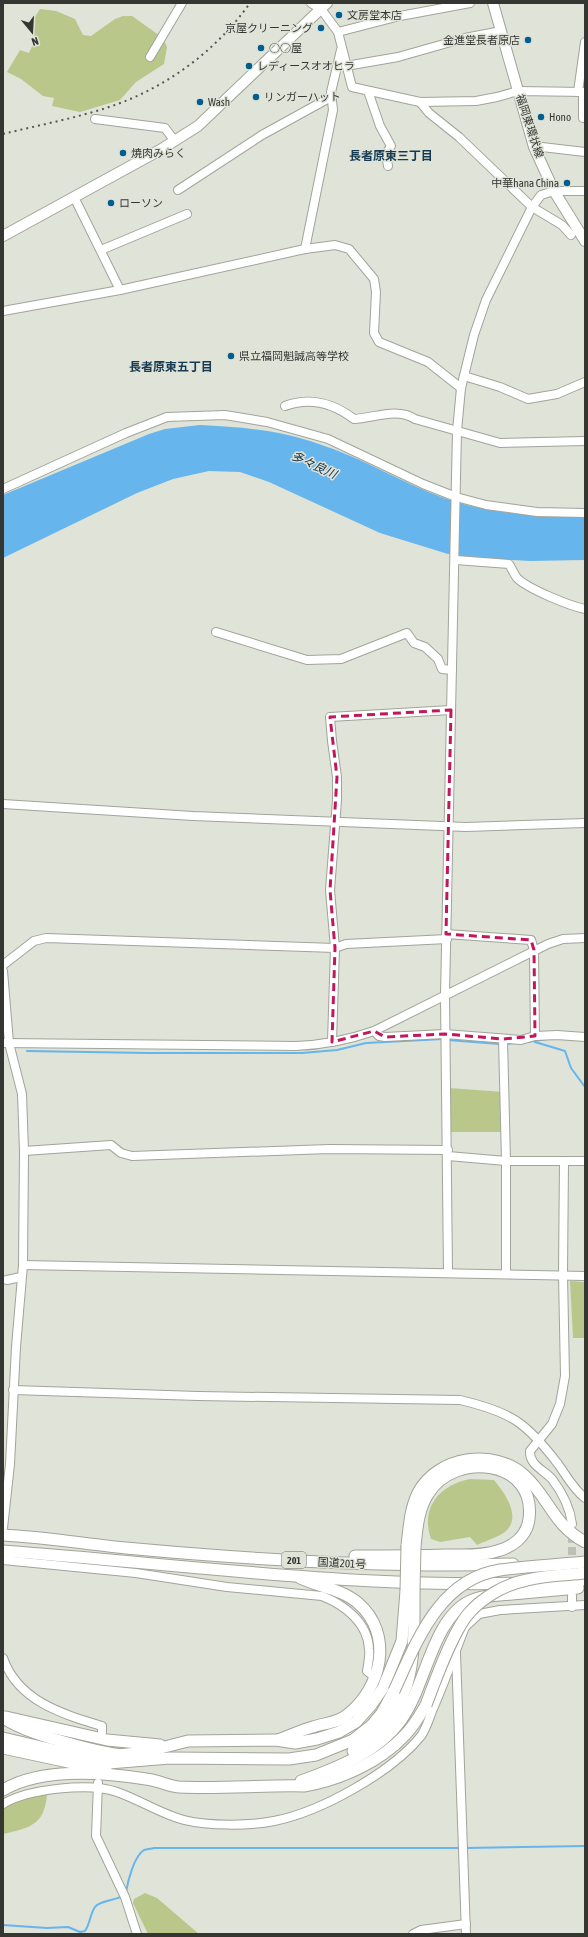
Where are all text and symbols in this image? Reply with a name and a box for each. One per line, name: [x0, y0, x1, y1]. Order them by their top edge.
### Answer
place label: 文房堂本店: [347, 9, 402, 21]
marker: 文房堂本店: [334, 10, 344, 20]
north arrow: [12, 12, 52, 52]
place label: 京屋クリーニング: [225, 22, 313, 34]
marker: 京屋クリーニング: [316, 23, 326, 33]
place label: 金進堂長者原店: [443, 34, 520, 46]
text: N: [30, 35, 40, 48]
marker: 金進堂長者原店: [523, 35, 533, 45]
place label: ○○屋: [269, 42, 302, 54]
marker: ○○屋: [256, 43, 266, 53]
place label: レディースオオヒラ: [257, 60, 355, 72]
marker: レディースオオヒラ: [244, 61, 254, 71]
place label: リンガーハット: [264, 91, 341, 103]
marker: リンガーハット: [251, 92, 261, 102]
street label: 福岡東環状線: [514, 93, 546, 159]
place label: Wash: [208, 96, 230, 108]
marker: Wash: [195, 97, 205, 107]
place label: Hono: [549, 111, 571, 123]
marker: Hono: [536, 112, 546, 122]
place label: 焼肉みらく: [131, 147, 186, 159]
marker: 焼肉みらく: [118, 148, 128, 158]
district label: 長者原東三丁目: [349, 149, 433, 163]
place label: 中華hana China: [491, 177, 559, 189]
marker: 中華hana China: [562, 178, 572, 188]
place label: ローソン: [119, 197, 163, 209]
marker: ローソン: [106, 198, 116, 208]
place label: 県立福岡魁誠高等学校: [239, 350, 349, 362]
marker: 県立福岡魁誠高等学校: [226, 351, 236, 361]
district label: 長者原東五丁目: [129, 360, 213, 374]
water label: 多々良川: [289, 449, 341, 482]
road number: 201: [282, 1552, 306, 1568]
street label: 国道201号: [317, 1556, 367, 1570]

